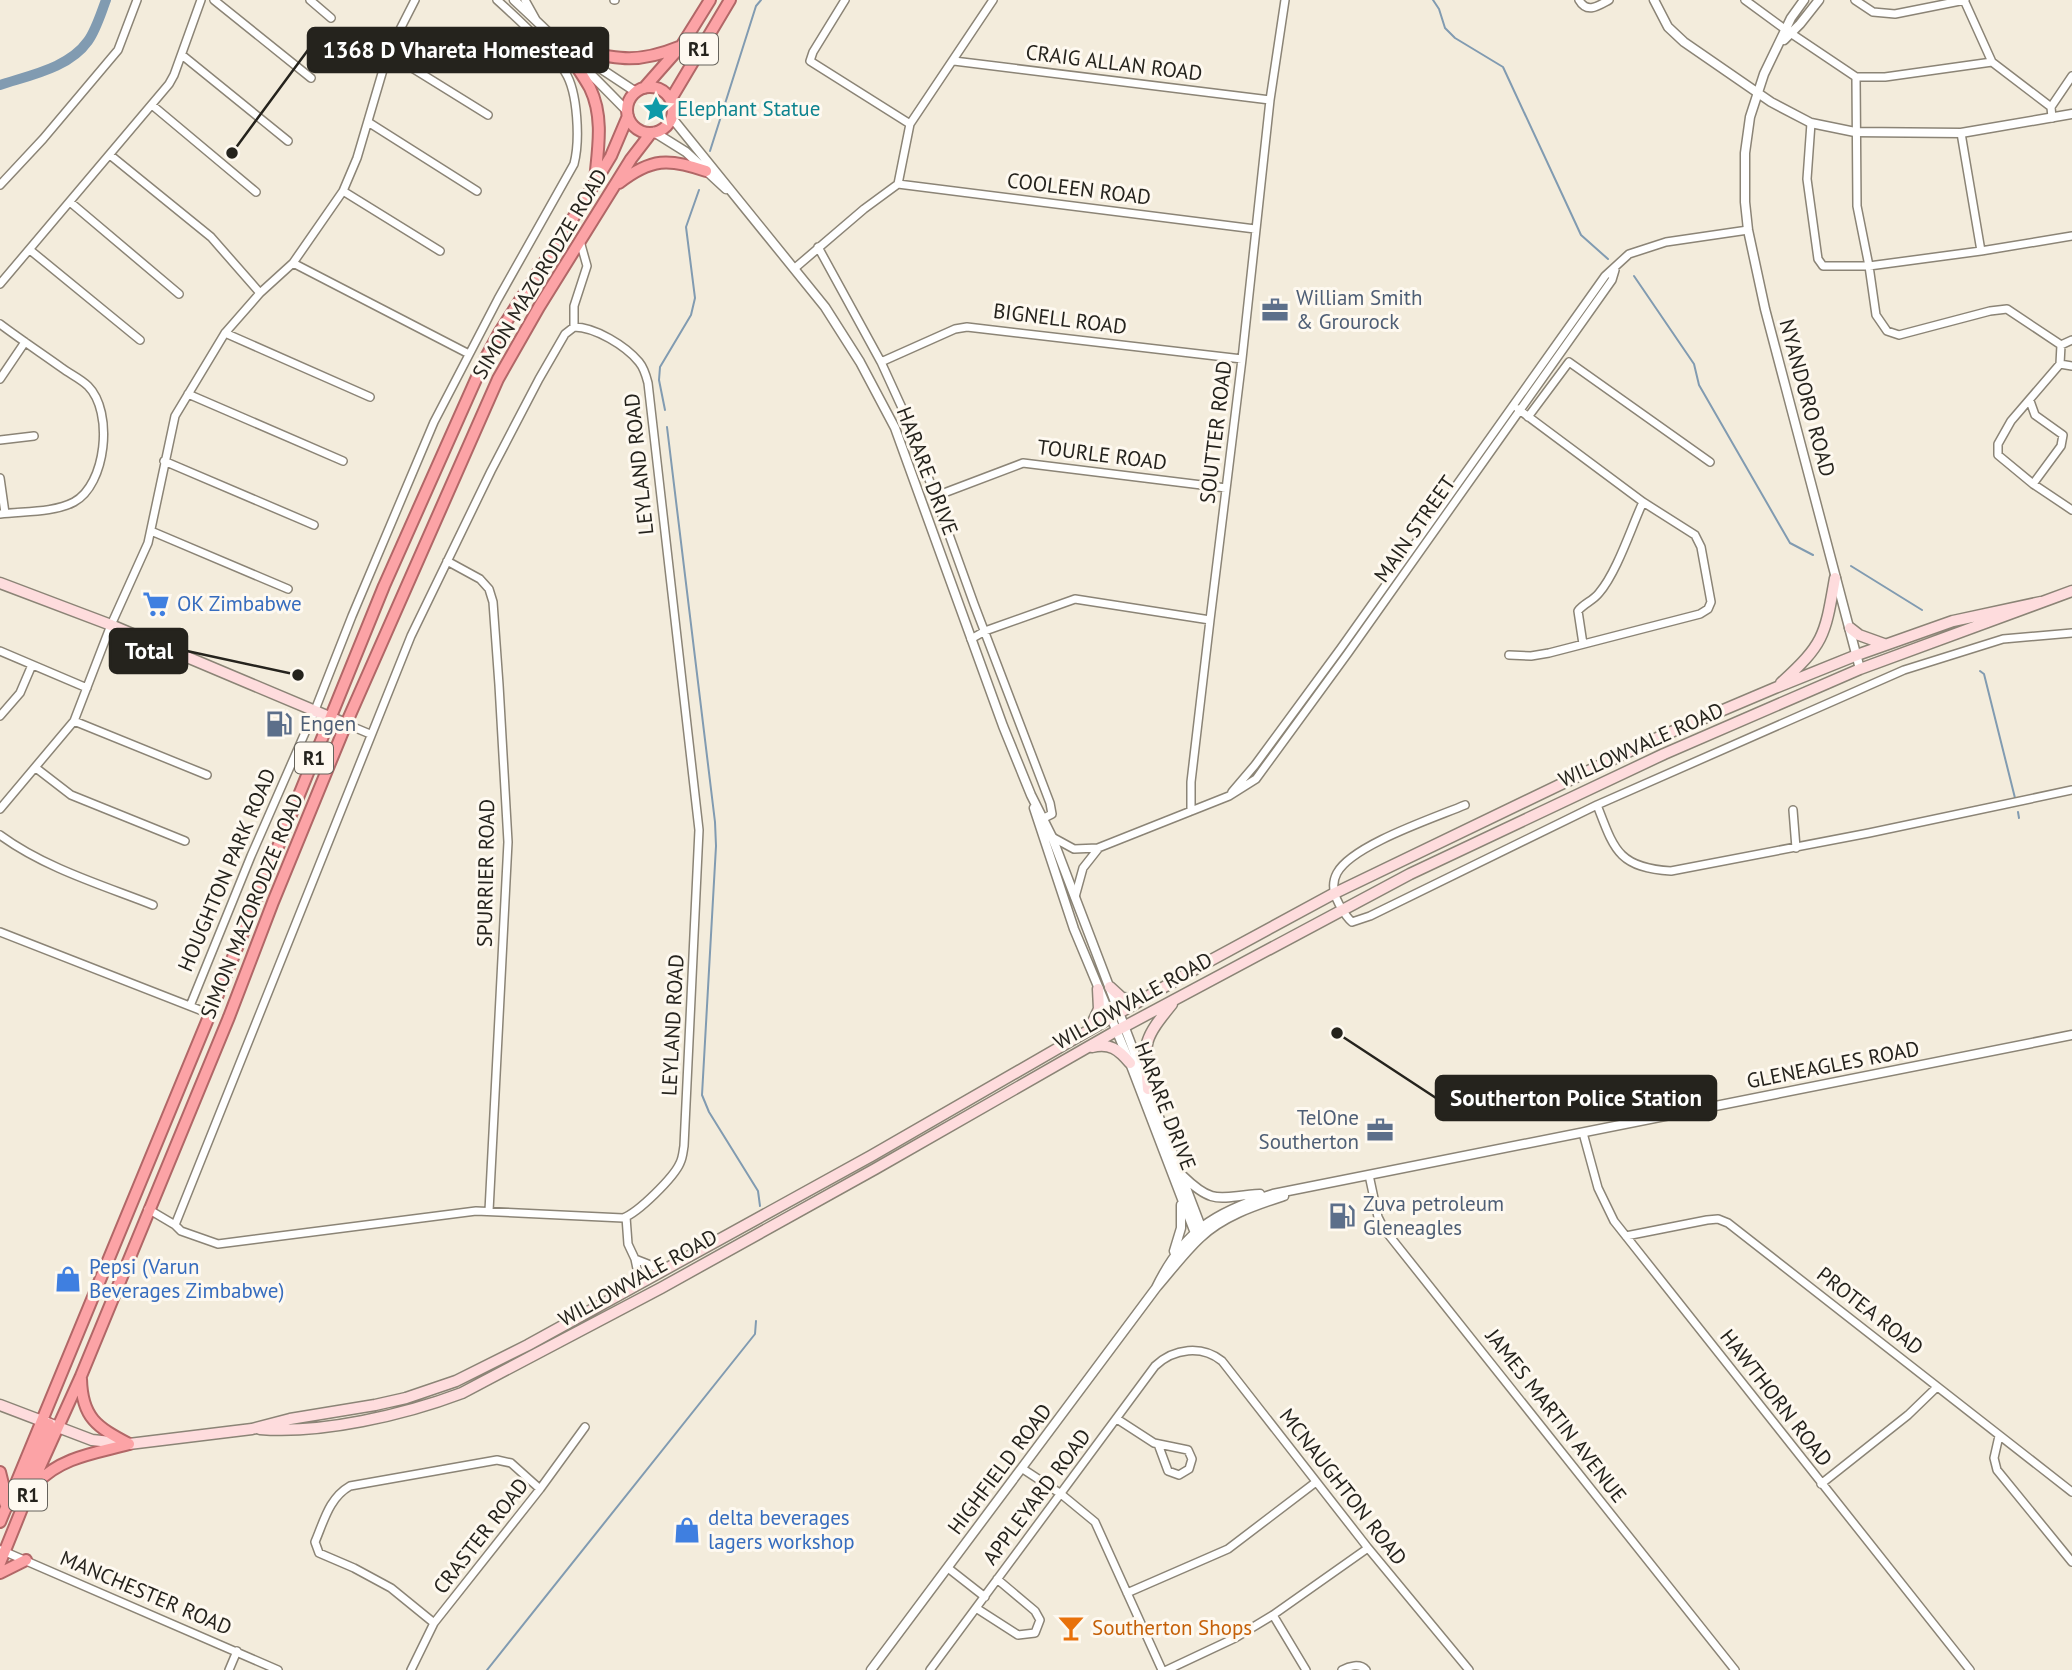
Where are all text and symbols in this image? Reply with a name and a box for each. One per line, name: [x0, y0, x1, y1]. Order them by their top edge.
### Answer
callout: 1368 D Vhareta Homestead: [308, 28, 608, 72]
road number: R1: [680, 34, 718, 64]
text: 1368 D Vhareta Homestead: [322, 35, 594, 64]
street label: CRAIG ALLAN ROAD: [1024, 38, 1204, 87]
place icon: Elephant Statue: [641, 94, 671, 124]
place label: Elephant Statue: [677, 95, 820, 122]
street label: SIMON MAZORODZE ROAD: [466, 164, 613, 384]
street label: COOLEEN ROAD: [1006, 166, 1153, 211]
place label: William Smith & Grourock: [1296, 284, 1422, 335]
office icon: William Smith & Grourock: [1260, 295, 1290, 325]
street label: BIGNELL ROAD: [992, 297, 1128, 340]
street label: NYANDORO ROAD: [1773, 316, 1841, 480]
street label: SOUTTER ROAD: [1193, 359, 1238, 505]
street label: LEYLAND ROAD: [618, 392, 659, 536]
street label: HARARE DRIVE: [891, 403, 964, 539]
street label: TOURLE ROAD: [1036, 433, 1168, 476]
street label: MAIN STREET: [1368, 470, 1461, 587]
supermarket icon: OK Zimbabwe: [141, 589, 171, 619]
place label: OK Zimbabwe: [177, 590, 302, 617]
callout: Total: [110, 629, 187, 673]
text: Total: [125, 636, 174, 665]
street label: WILLOWVALE ROAD: [1554, 696, 1727, 793]
fuel station icon: Engen: [264, 709, 294, 739]
place label: Engen: [300, 710, 356, 737]
road number: R1: [295, 743, 333, 774]
street label: HOUGHTON PARK ROAD: [171, 764, 282, 976]
street label: SIMON MAZORODZE ROAD: [194, 789, 309, 1023]
street label: SPURRIER ROAD: [471, 799, 500, 947]
street label: WILLOWVALE ROAD: [1049, 946, 1217, 1055]
street label: LEYLAND ROAD: [655, 953, 690, 1097]
street label: GLENEAGLES ROAD: [1744, 1035, 1922, 1094]
street label: HARARE DRIVE: [1129, 1038, 1202, 1174]
callout: Southerton Police Station: [1436, 1076, 1716, 1120]
text: Southerton Police Station: [1450, 1083, 1702, 1112]
place label: TelOne Southerton: [1259, 1104, 1359, 1155]
office icon: TelOne Southerton: [1365, 1115, 1395, 1145]
place label: Zuva petroleum Gleneagles: [1363, 1190, 1504, 1241]
fuel station icon: Zuva petroleum Gleneagles: [1327, 1201, 1357, 1231]
street label: WILLOWVALE ROAD: [554, 1223, 722, 1332]
place label: Pepsi (Varun Beverages Zimbabwe): [89, 1253, 284, 1304]
street label: PROTEA ROAD: [1812, 1261, 1929, 1361]
shop icon: Pepsi (Varun Beverages Zimbabwe): [53, 1264, 83, 1294]
street label: JAMES MARTIN AVENUE: [1479, 1322, 1633, 1508]
street label: HAWTHORN ROAD: [1714, 1324, 1838, 1472]
street label: HIGHFIELD ROAD: [942, 1398, 1058, 1540]
street label: MCNAUGHTON ROAD: [1274, 1403, 1413, 1571]
street label: APPLEYARD ROAD: [977, 1423, 1097, 1570]
street label: CRASTER ROAD: [427, 1472, 534, 1599]
road number: R1: [9, 1480, 47, 1511]
place label: delta beverages lagers workshop: [708, 1504, 855, 1555]
shop icon: delta beverages lagers workshop: [672, 1515, 702, 1545]
street label: MANCHESTER ROAD: [56, 1544, 236, 1641]
bar icon: Southerton Shops: [1056, 1613, 1086, 1643]
place label: Southerton Shops: [1092, 1614, 1252, 1641]

